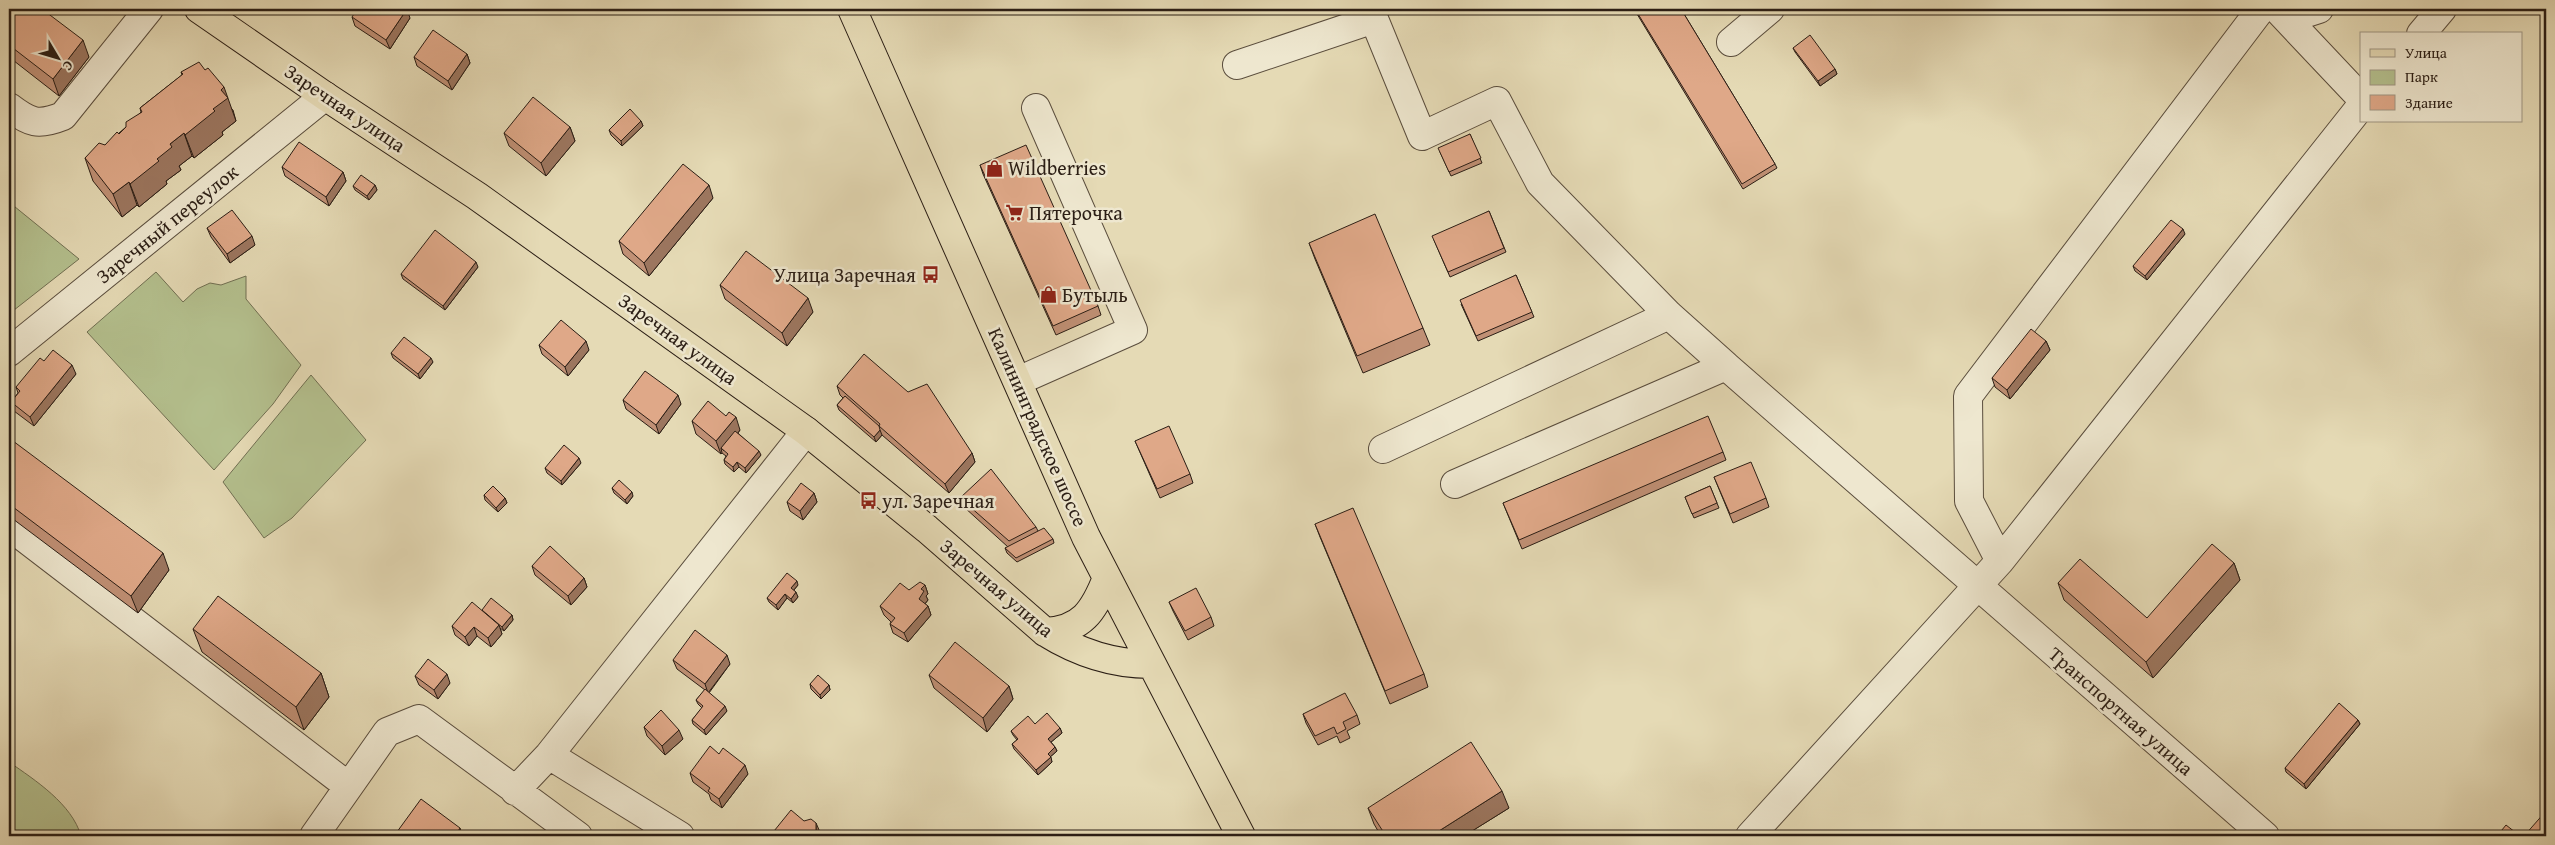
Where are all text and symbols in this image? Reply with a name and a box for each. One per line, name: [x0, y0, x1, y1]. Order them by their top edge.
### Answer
north arrow: [32, 32, 82, 82]
legend: [2360, 32, 2522, 122]
text: Улица: [2405, 42, 2448, 63]
street label: Заречная улица: [279, 56, 412, 159]
text: С: [58, 57, 79, 75]
text: Парк: [2405, 66, 2438, 87]
text: Здание: [2405, 92, 2453, 113]
place label: Wildberries: [1008, 153, 1106, 182]
street label: Заречный переулок: [89, 157, 244, 290]
shop icon: Wildberries: [984, 158, 1004, 178]
place label: Пятерочка: [1029, 198, 1123, 227]
supermarket icon: Пятерочка: [1005, 203, 1025, 223]
place label: Улица Заречная: [774, 260, 916, 289]
bus stop icon: Улица Заречная: [920, 265, 940, 285]
place label: Бутыль: [1062, 280, 1128, 309]
shop icon: Бутыль: [1038, 285, 1058, 305]
street label: Заречная улица: [613, 286, 744, 392]
street label: Калининградское шоссе: [981, 323, 1095, 531]
place label: ул. Заречная: [881, 486, 994, 515]
bus stop icon: ул. Заречная: [858, 491, 878, 511]
street label: Заречная улица: [934, 531, 1061, 644]
street label: Транспортная улица: [2043, 639, 2200, 782]

